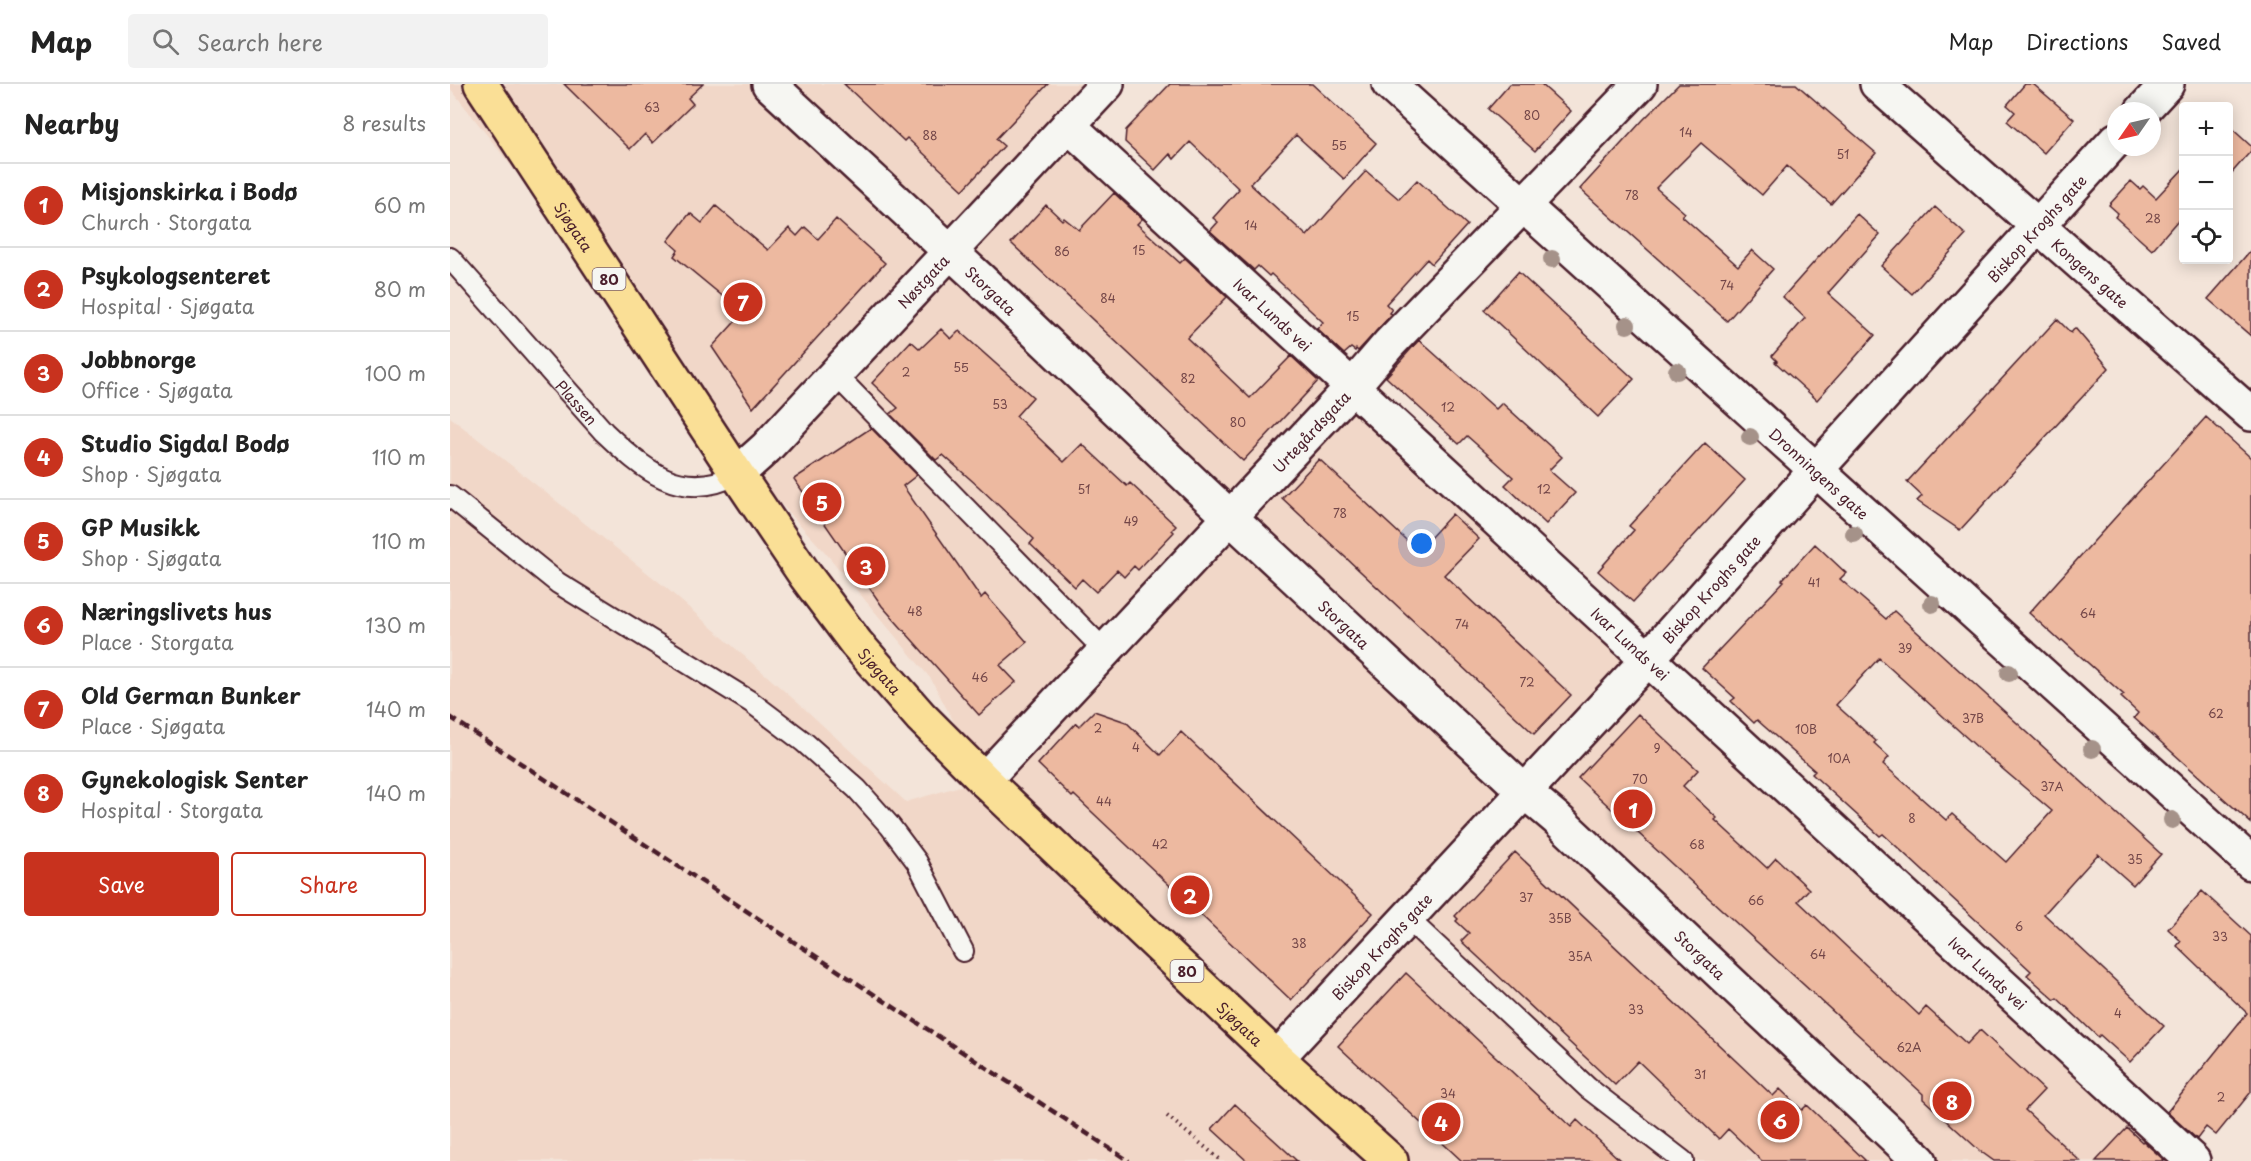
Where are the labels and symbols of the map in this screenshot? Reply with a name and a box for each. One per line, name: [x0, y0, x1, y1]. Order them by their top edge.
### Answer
house number: 63: [644, 98, 660, 116]
north arrow: [2107, 102, 2161, 156]
house number: 80: [1524, 106, 1540, 124]
house number: 14: [1679, 123, 1693, 141]
house number: 88: [923, 126, 937, 144]
house number: 55: [1331, 136, 1347, 154]
house number: 51: [1837, 145, 1849, 163]
street label: Biskop Kroghs gate: [1981, 169, 2091, 287]
house number: 78: [1625, 186, 1639, 204]
street label: Sjøgata: [549, 196, 600, 256]
house number: 28: [2145, 209, 2161, 227]
house number: 14: [1244, 216, 1258, 234]
street label: Kongens gate: [2047, 232, 2134, 313]
house number: 15: [1132, 241, 1146, 259]
house number: 86: [1054, 242, 1070, 260]
street label: Nøstgata: [892, 248, 954, 313]
street label: Storgata: [961, 260, 1022, 320]
road number: 80: [592, 268, 626, 290]
street label: Ivar Lunds vei: [1229, 272, 1318, 356]
house number: 74: [1720, 276, 1734, 294]
pin: 7: [724, 280, 762, 324]
house number: 84: [1100, 289, 1116, 307]
house number: 15: [1346, 307, 1360, 325]
house number: 55: [953, 358, 969, 376]
house number: 2: [902, 363, 910, 381]
house number: 82: [1181, 369, 1196, 387]
street label: Plassen: [551, 374, 604, 429]
street label: Urtegårdsgata: [1266, 384, 1355, 477]
house number: 53: [992, 395, 1008, 413]
house number: 12: [1441, 398, 1455, 416]
house number: 80: [1230, 413, 1246, 431]
street label: Dronningens gate: [1764, 422, 1874, 524]
pin: 5: [802, 480, 842, 524]
house number: 51: [1078, 480, 1090, 498]
house number: 12: [1537, 480, 1551, 498]
house number: 78: [1333, 504, 1347, 522]
house number: 49: [1124, 512, 1138, 530]
your location: [1407, 529, 1436, 558]
street label: Biskop Kroghs gate: [1656, 529, 1765, 648]
pin: 3: [846, 544, 886, 588]
house number: 41: [1808, 573, 1820, 591]
street label: Storgata: [1314, 594, 1376, 654]
street label: Ivar Lunds vei: [1586, 601, 1675, 685]
house number: 48: [907, 602, 923, 620]
house number: 64: [2080, 604, 2096, 622]
house number: 74: [1455, 615, 1469, 633]
house number: 39: [1898, 639, 1912, 657]
street label: Sjøgata: [853, 642, 908, 700]
house number: 46: [972, 668, 988, 686]
house number: 72: [1519, 673, 1535, 691]
house number: 62: [2208, 704, 2224, 722]
house number: 37B: [1962, 709, 1984, 727]
house number: 2: [1094, 719, 1102, 737]
house number: 10B: [1795, 720, 1817, 738]
house number: 4: [1132, 738, 1140, 756]
house number: 9: [1653, 739, 1661, 757]
house number: 10A: [1827, 749, 1851, 767]
house number: 70: [1632, 770, 1648, 788]
house number: 37A: [2040, 777, 2064, 795]
pin: 1: [1614, 786, 1652, 832]
house number: 44: [1096, 792, 1112, 810]
house number: 8: [1908, 809, 1916, 827]
house number: 42: [1152, 835, 1168, 853]
house number: 68: [1689, 835, 1705, 853]
house number: 35: [2127, 850, 2143, 868]
pin: 2: [1170, 872, 1210, 918]
street label: Biskop Kroghs gate: [1326, 887, 1437, 1005]
house number: 37: [1519, 888, 1534, 906]
house number: 66: [1748, 891, 1764, 909]
house number: 35B: [1548, 909, 1572, 927]
house number: 6: [2015, 917, 2023, 935]
street label: Storgata: [1670, 924, 1732, 985]
house number: 33: [2212, 927, 2228, 945]
street label: Ivar Lunds vei: [1944, 930, 2033, 1015]
house number: 38: [1291, 934, 1307, 952]
house number: 64: [1810, 945, 1826, 963]
house number: 35A: [1568, 947, 1592, 965]
road number: 80: [1170, 960, 1204, 982]
street label: Sjøgata: [1212, 995, 1269, 1051]
house number: 33: [1628, 1000, 1644, 1018]
house number: 4: [2114, 1004, 2122, 1022]
house number: 62A: [1897, 1038, 1921, 1056]
house number: 31: [1694, 1065, 1706, 1083]
pin: 8: [1932, 1078, 1972, 1124]
house number: 34: [1440, 1084, 1456, 1102]
house number: 2: [2217, 1088, 2225, 1106]
pin: 6: [1760, 1098, 1800, 1142]
pin: 4: [1422, 1100, 1460, 1144]

